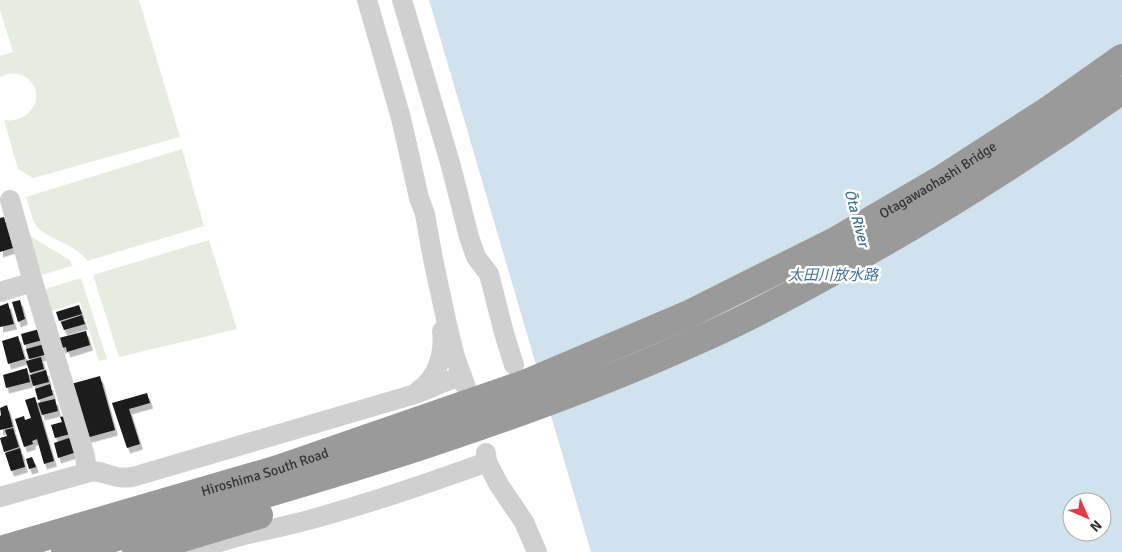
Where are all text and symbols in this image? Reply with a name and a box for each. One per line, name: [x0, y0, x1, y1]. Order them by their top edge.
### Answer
street label: Otagawaohashi Bridge: [876, 138, 1000, 222]
water label: Ōta River: [841, 187, 874, 251]
water label: 太田川放水路: [788, 266, 880, 284]
street label: Hiroshima South Road: [199, 444, 331, 500]
north arrow: [1062, 492, 1112, 542]
text: N: [1086, 516, 1105, 535]

